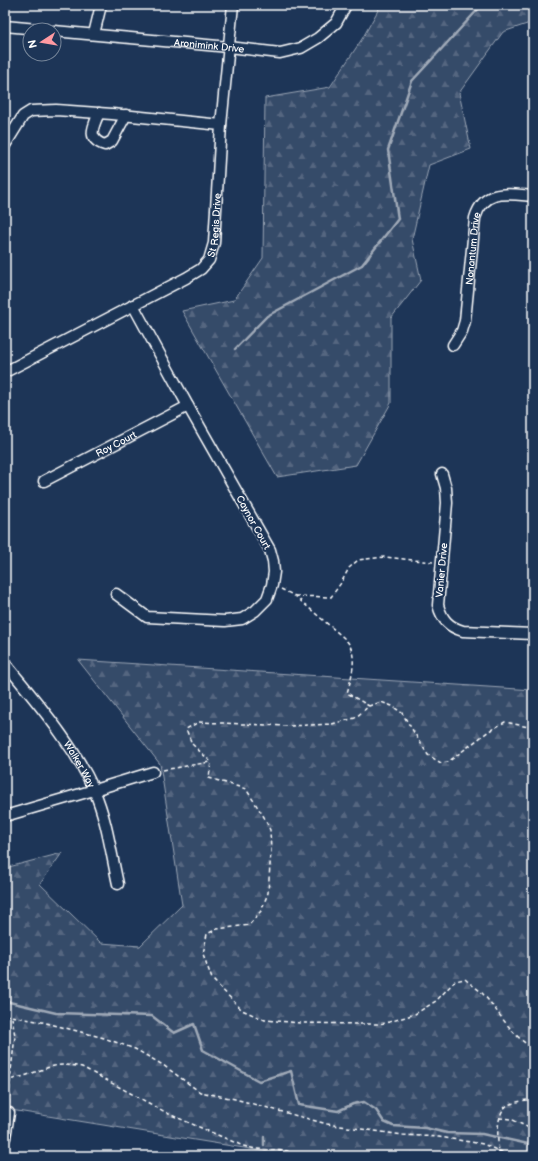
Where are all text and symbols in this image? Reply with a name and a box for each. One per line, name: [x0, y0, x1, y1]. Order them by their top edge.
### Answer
north arrow: [22, 22, 62, 62]
street label: Aronimink Drive: [174, 37, 245, 56]
text: N: [25, 39, 40, 49]
street label: St Regis Drive: [205, 193, 224, 259]
street label: Nonantum Drive: [464, 210, 484, 286]
street label: Roy Court: [94, 429, 139, 460]
street label: Caynor Court: [233, 493, 273, 552]
street label: Vanier Drive: [434, 542, 450, 598]
street label: Walker Way: [61, 739, 97, 790]

